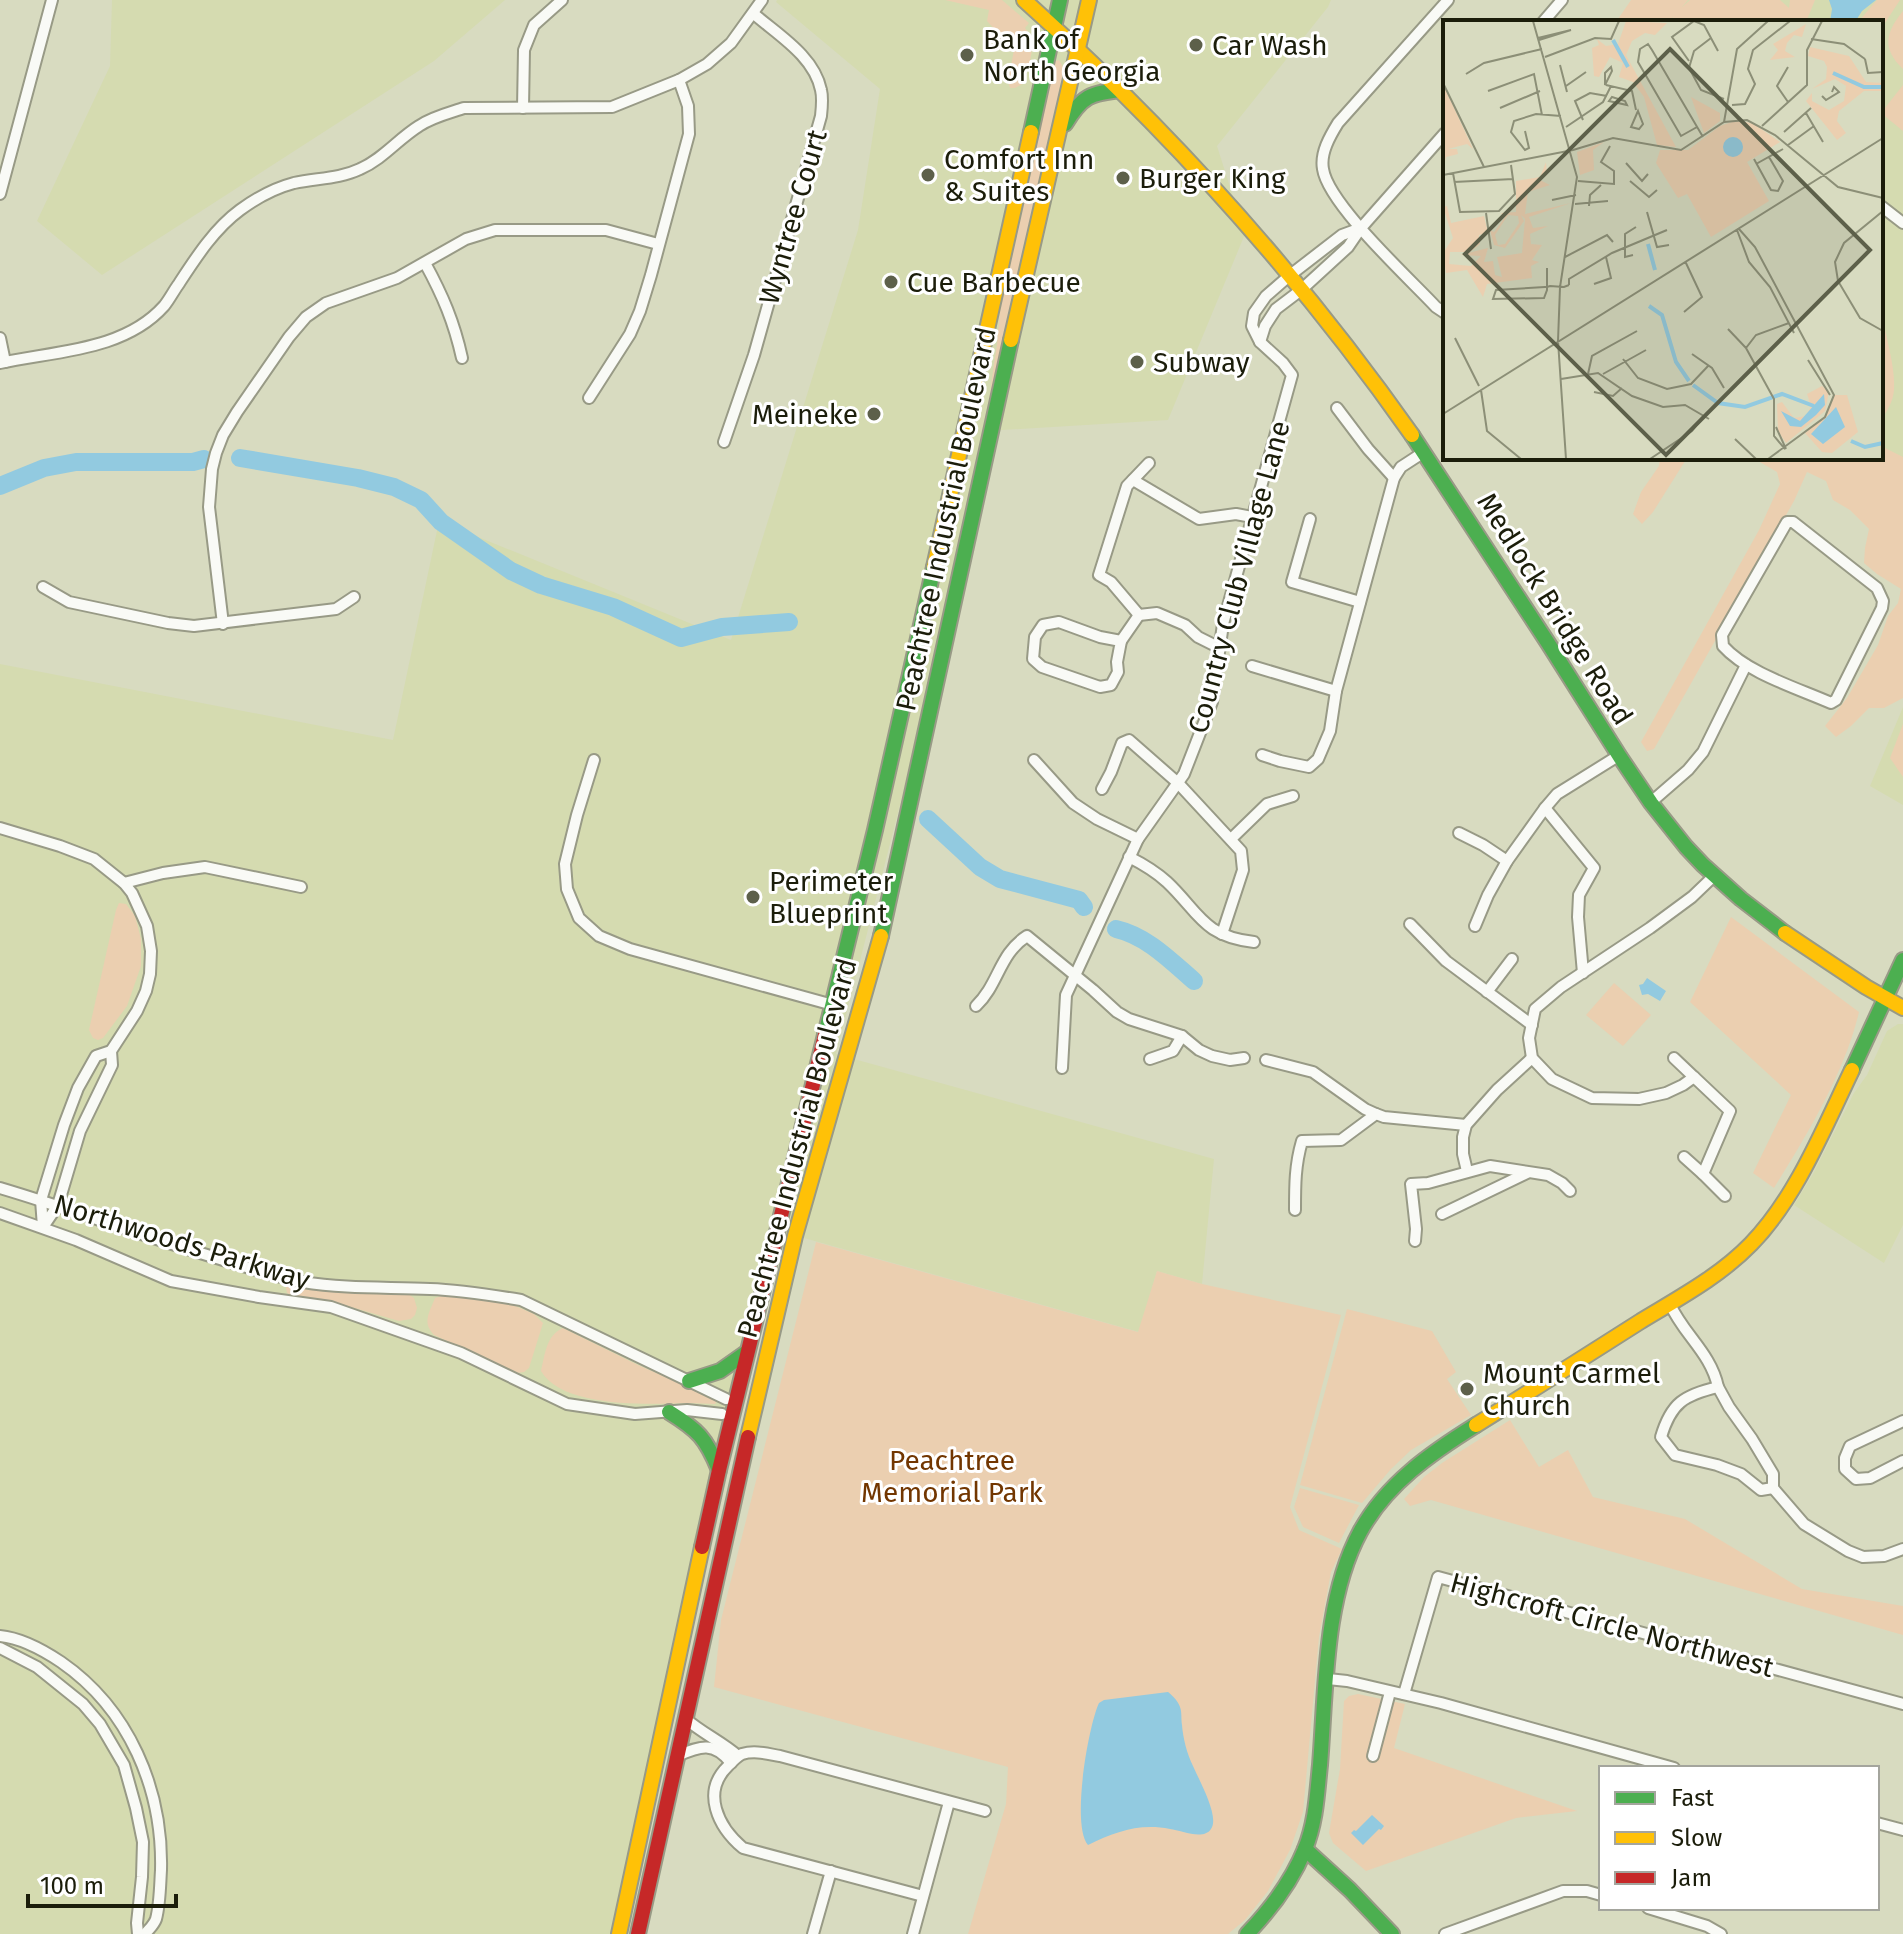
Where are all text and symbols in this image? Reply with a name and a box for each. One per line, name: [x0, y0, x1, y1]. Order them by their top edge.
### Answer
inset map: [1443, 20, 1883, 460]
place label: Bank of North Georgia: [983, 23, 1161, 88]
place label: Car Wash: [1212, 29, 1328, 62]
marker: Car Wash: [1187, 36, 1205, 54]
marker: Bank of North Georgia: [958, 46, 976, 64]
street label: Wyntree Court: [752, 125, 834, 308]
place label: Comfort Inn & Suites: [944, 143, 1094, 208]
place label: Burger King: [1139, 162, 1286, 195]
marker: Comfort Inn & Suites: [919, 166, 937, 184]
marker: Burger King: [1114, 169, 1132, 187]
place label: Cue Barbecue: [907, 266, 1081, 299]
marker: Cue Barbecue: [882, 273, 900, 291]
street label: Peachtree Industrial Boulevard: [889, 324, 1003, 714]
place label: Subway: [1153, 346, 1250, 379]
marker: Subway: [1128, 353, 1146, 371]
place label: Meineke: [752, 398, 858, 431]
marker: Meineke: [865, 405, 883, 423]
street label: Country Club Village Lane: [1181, 417, 1297, 737]
street label: Medlock Bridge Road: [1470, 487, 1640, 731]
place label: Perimeter Blueprint: [769, 865, 894, 930]
marker: Perimeter Blueprint: [744, 888, 762, 906]
street label: Peachtree Industrial Boulevard: [730, 955, 864, 1341]
street label: Northwoods Parkway: [50, 1187, 314, 1297]
place label: Mount Carmel Church: [1483, 1357, 1660, 1422]
marker: Mount Carmel Church: [1458, 1380, 1476, 1398]
park label: Peachtree Memorial Park: [861, 1444, 1044, 1509]
street label: Highcroft Circle Northwest: [1447, 1566, 1778, 1684]
legend: [1599, 1766, 1879, 1910]
text: Fast: [1671, 1784, 1714, 1812]
text: Slow: [1671, 1824, 1722, 1852]
scale bar: [28, 1858, 176, 1908]
text: Jam: [1671, 1864, 1712, 1892]
text: 100 m: [40, 1872, 104, 1900]

